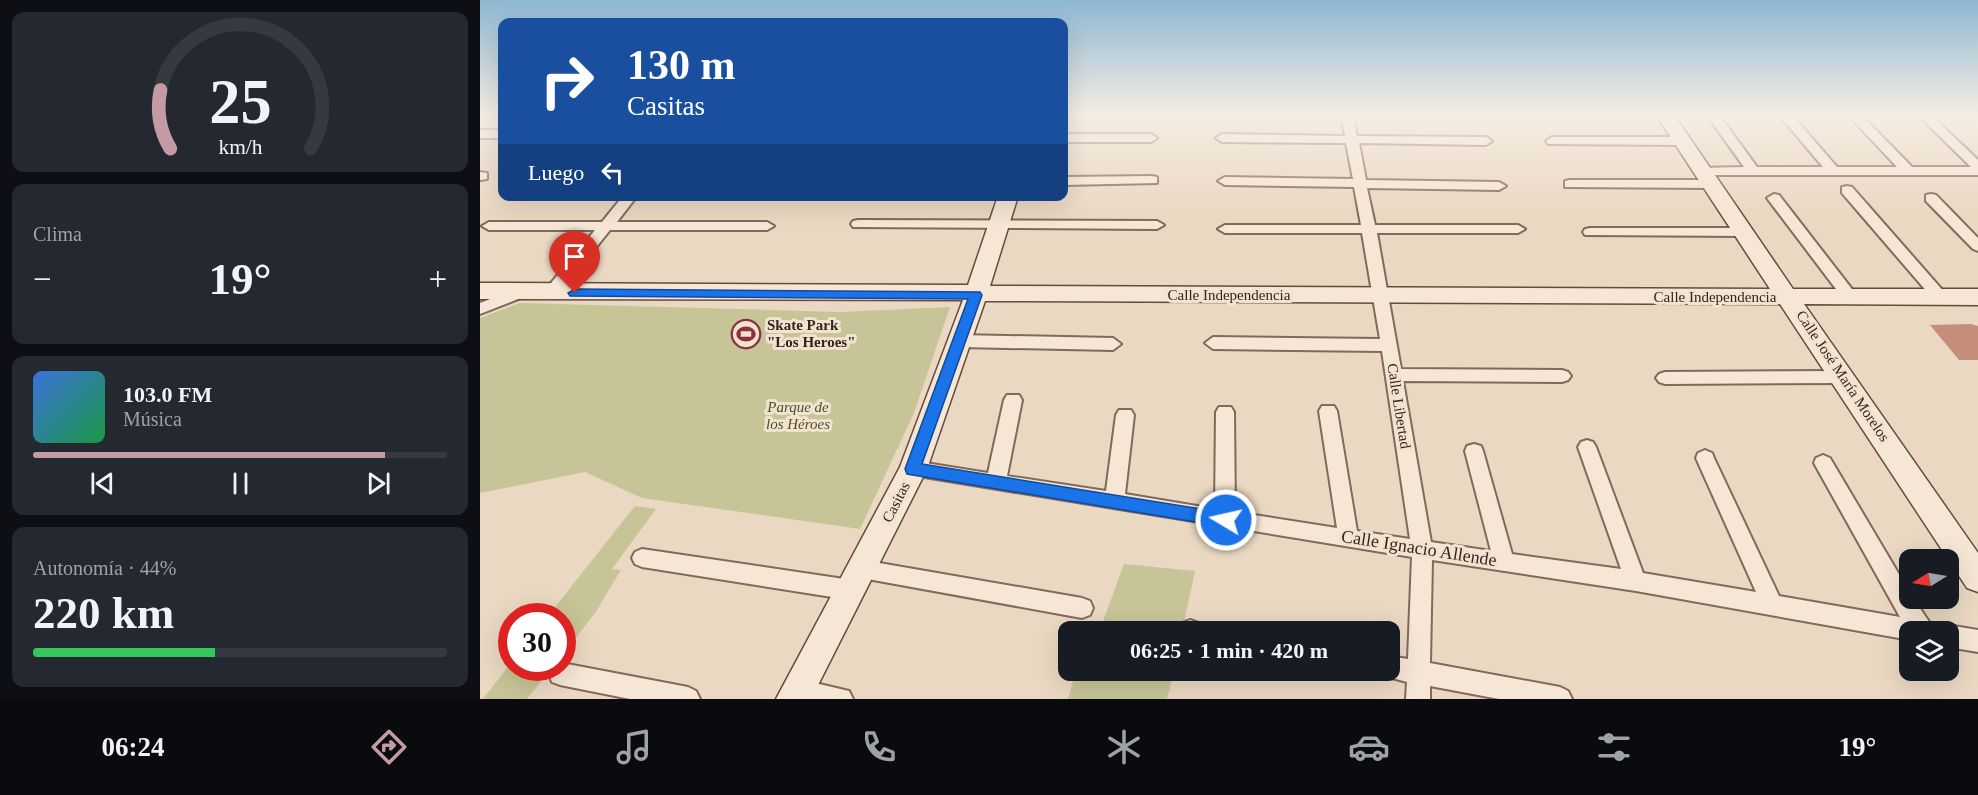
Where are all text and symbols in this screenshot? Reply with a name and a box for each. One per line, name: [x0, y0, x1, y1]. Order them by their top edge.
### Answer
icon: right: [528, 42, 606, 120]
text: 130 m: [627, 42, 736, 88]
text: 25: [209, 67, 271, 136]
text: Casitas: [627, 91, 705, 121]
text: km/h: [218, 135, 262, 159]
icon: left: [596, 156, 629, 189]
text: Luego: [528, 160, 584, 185]
text: Clima: [33, 223, 82, 245]
pin: [549, 231, 600, 293]
icon: arrive: [558, 240, 591, 273]
text: 19°: [209, 254, 272, 304]
text: −: [33, 261, 52, 297]
text: +: [428, 261, 447, 297]
street label: Calle Independencia: [1168, 287, 1291, 303]
street label: Calle Independencia: [1654, 289, 1777, 305]
street label: Calle José María Morelos: [1793, 307, 1893, 445]
place label: Skate Park "Los Heroes": [767, 317, 855, 350]
sports icon: Skate Park "Los Heroes": [730, 318, 762, 350]
street label: Calle Libertad: [1384, 362, 1414, 450]
text: 103.0 FM: [123, 382, 212, 407]
park label: Parque de los Héroes: [766, 399, 830, 432]
text: Música: [123, 408, 182, 430]
icon: previous: [86, 467, 119, 500]
icon: pause: [224, 467, 257, 500]
icon: next: [362, 467, 395, 500]
street label: Casitas: [879, 479, 913, 525]
position arrow: [1194, 488, 1258, 552]
street label: Calle Ignacio Allende: [1340, 526, 1498, 570]
north arrow: [1899, 549, 1959, 609]
map controls: [1899, 549, 1959, 681]
text: Autonomía · 44%: [33, 557, 176, 579]
text: 220 km: [33, 588, 174, 638]
speed limit sign: 30: [498, 603, 576, 681]
button: layers: [1899, 621, 1959, 681]
text: 06:25 · 1 min · 420 m: [1130, 638, 1328, 663]
icon: directions: [368, 726, 410, 768]
icon: music: [613, 726, 655, 768]
icon: phone: [858, 726, 900, 768]
icon: climate: [1103, 726, 1145, 768]
icon: car: [1348, 726, 1390, 768]
icon: filters: [1593, 726, 1635, 768]
text: 06:24: [102, 732, 165, 762]
text: 19°: [1839, 732, 1876, 762]

